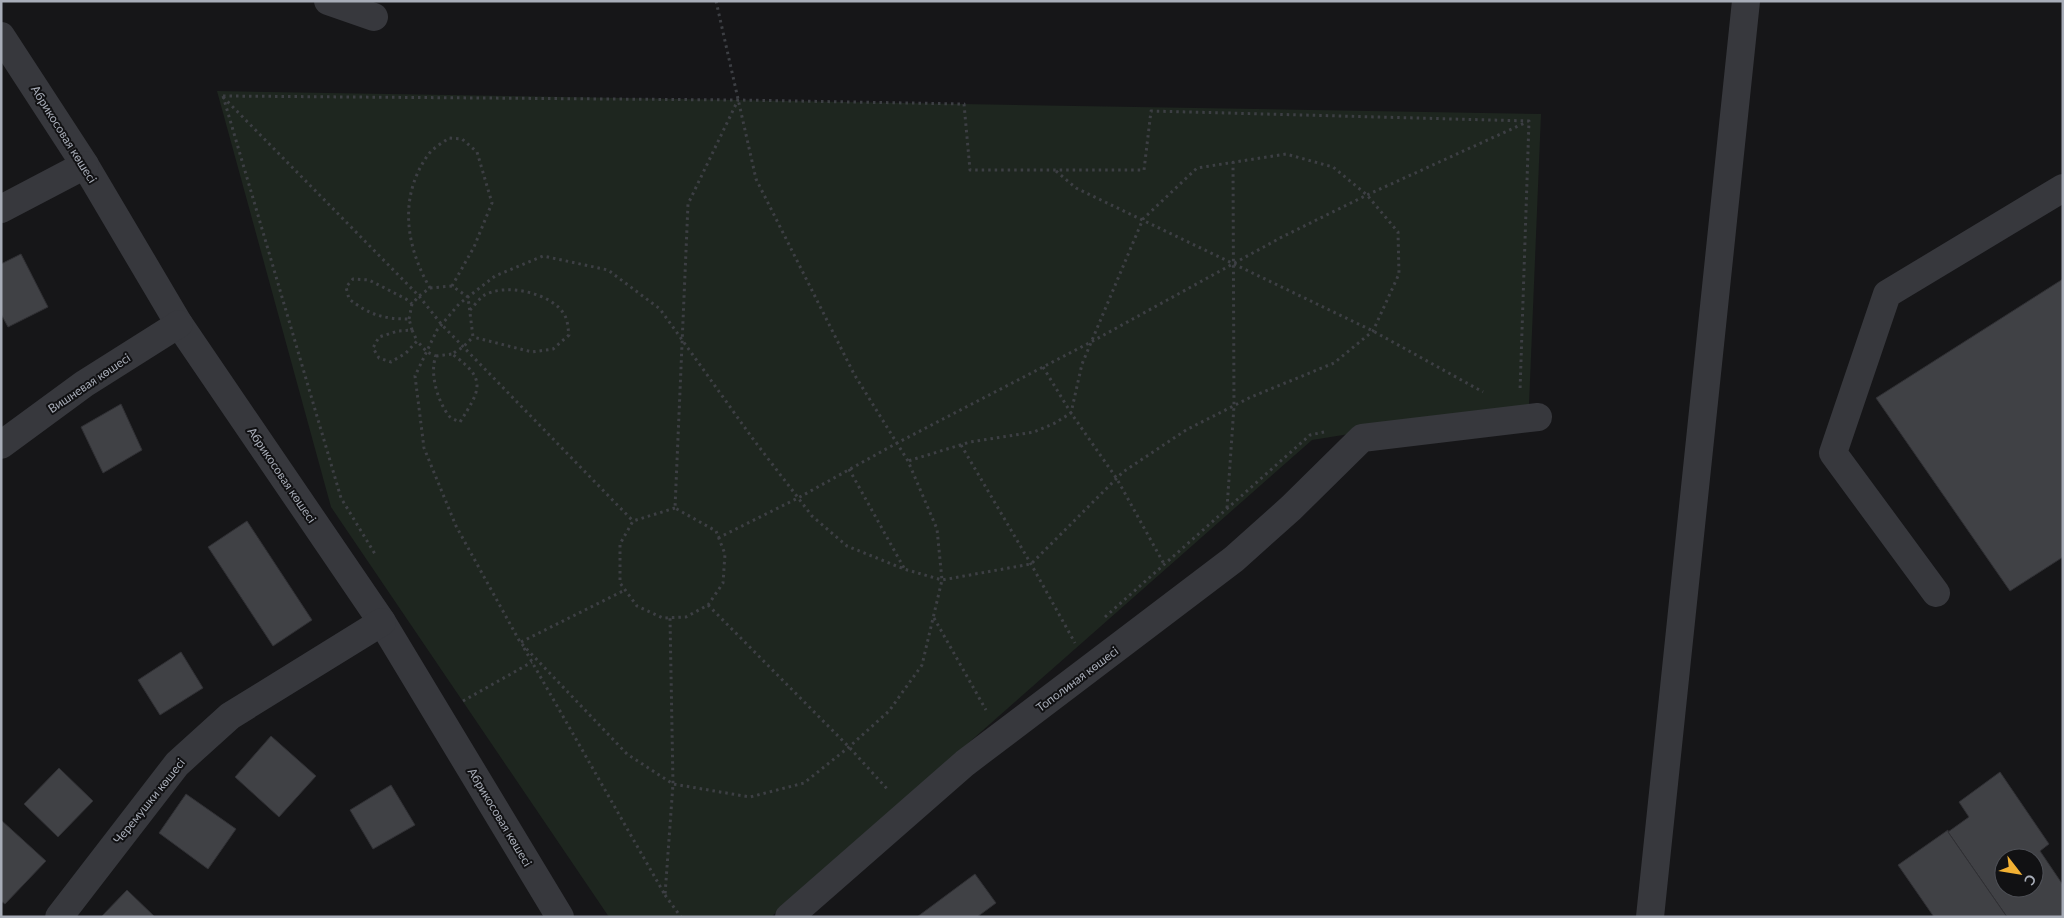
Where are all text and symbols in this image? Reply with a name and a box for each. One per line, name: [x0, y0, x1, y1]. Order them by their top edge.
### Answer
street label: Абрикосовая көшесі: [28, 82, 100, 186]
street label: Вишневая көшесі: [45, 350, 133, 416]
street label: Абрикосовая көшесі: [244, 424, 320, 526]
street label: Тополиная көшесі: [1033, 643, 1121, 715]
street label: Черемушки көшесі: [110, 755, 188, 847]
street label: Абрикосовая көшесі: [465, 765, 535, 869]
north arrow: [1994, 848, 2044, 898]
text: С: [2021, 872, 2040, 889]

